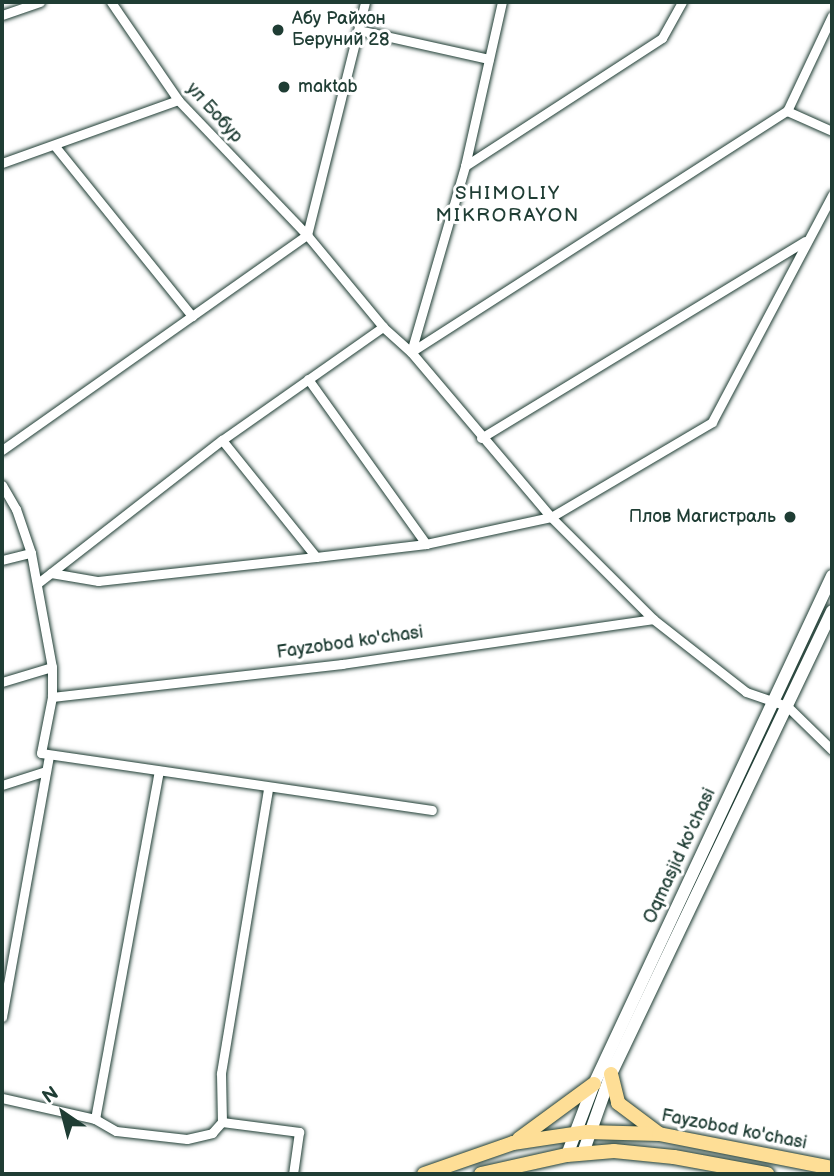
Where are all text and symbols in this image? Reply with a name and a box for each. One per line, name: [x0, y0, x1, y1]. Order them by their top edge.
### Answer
place label: Абу Райхон Беруний 28: [292, 9, 389, 52]
marker: Абу Райхон Беруний 28: [270, 22, 286, 38]
place label: maktab: [298, 76, 358, 98]
street label: ул Бобур: [181, 78, 247, 148]
marker: maktab: [276, 79, 292, 95]
district label: SHIMOLIY MIKRORAYON: [437, 183, 579, 227]
place label: Плов Магистраль: [629, 506, 776, 528]
marker: Плов Магистраль: [782, 509, 798, 525]
street label: Fayzobod ko'chasi: [275, 622, 425, 664]
street label: Oqmasjid ko'chasi: [639, 785, 721, 927]
north arrow: [28, 1078, 98, 1148]
text: N: [38, 1082, 63, 1109]
street label: Fayzobod ko'chasi: [659, 1105, 809, 1155]

